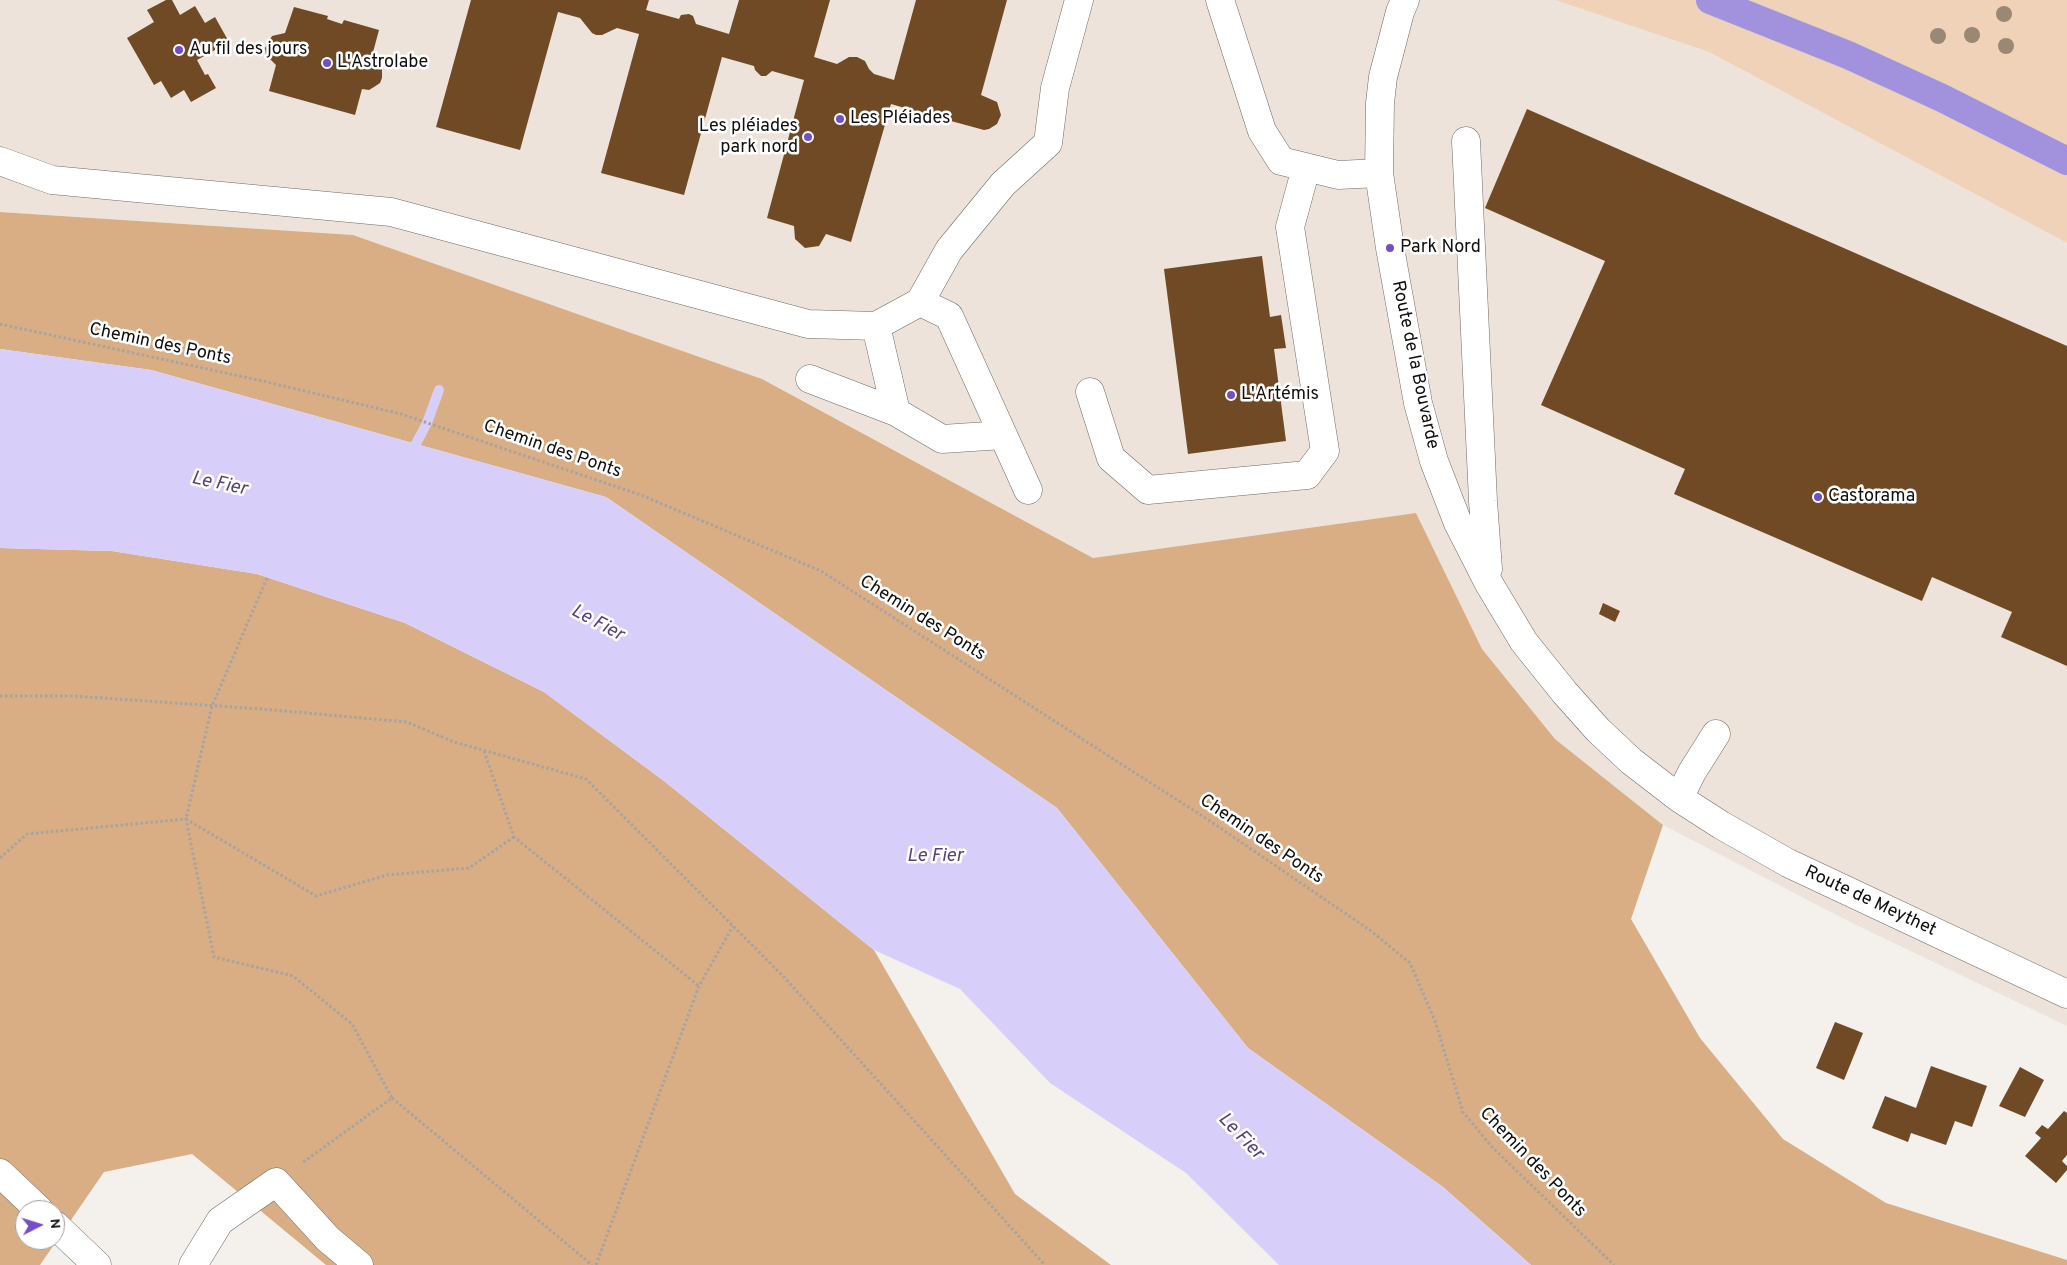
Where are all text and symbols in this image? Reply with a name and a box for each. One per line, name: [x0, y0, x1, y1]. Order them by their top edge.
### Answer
place label: Au fil des jours: [189, 39, 307, 61]
marker: Au fil des jours: [173, 44, 185, 56]
place label: L'Astrolabe: [337, 52, 428, 74]
marker: L'Astrolabe: [321, 57, 333, 69]
place label: Les Pléiades: [850, 108, 950, 130]
marker: Les Pléiades: [834, 113, 846, 125]
place label: Les pléiades park nord: [699, 116, 798, 158]
marker: Les pléiades park nord: [802, 131, 814, 143]
place label: Park Nord: [1400, 237, 1481, 259]
marker: Park Nord: [1384, 242, 1396, 254]
street label: Route de la Bouvarde: [1386, 279, 1442, 451]
street label: Chemin des Ponts: [87, 319, 233, 371]
place label: L'Artémis: [1241, 384, 1319, 406]
marker: L'Artémis: [1225, 389, 1237, 401]
street label: Chemin des Ponts: [480, 416, 624, 484]
water label: Le Fier: [189, 468, 249, 502]
place label: Castorama: [1828, 486, 1915, 508]
marker: Castorama: [1812, 491, 1824, 503]
street label: Chemin des Ponts: [855, 572, 989, 666]
water label: Le Fier: [567, 601, 627, 647]
street label: Chemin des Ponts: [1195, 791, 1327, 889]
water label: Le Fier: [907, 846, 963, 868]
street label: Route de Meythet: [1801, 862, 1939, 942]
street label: Chemin des Ponts: [1474, 1103, 1590, 1223]
water label: Le Fier: [1212, 1109, 1268, 1165]
north arrow: [15, 1200, 65, 1250]
text: N: [46, 1218, 63, 1229]

